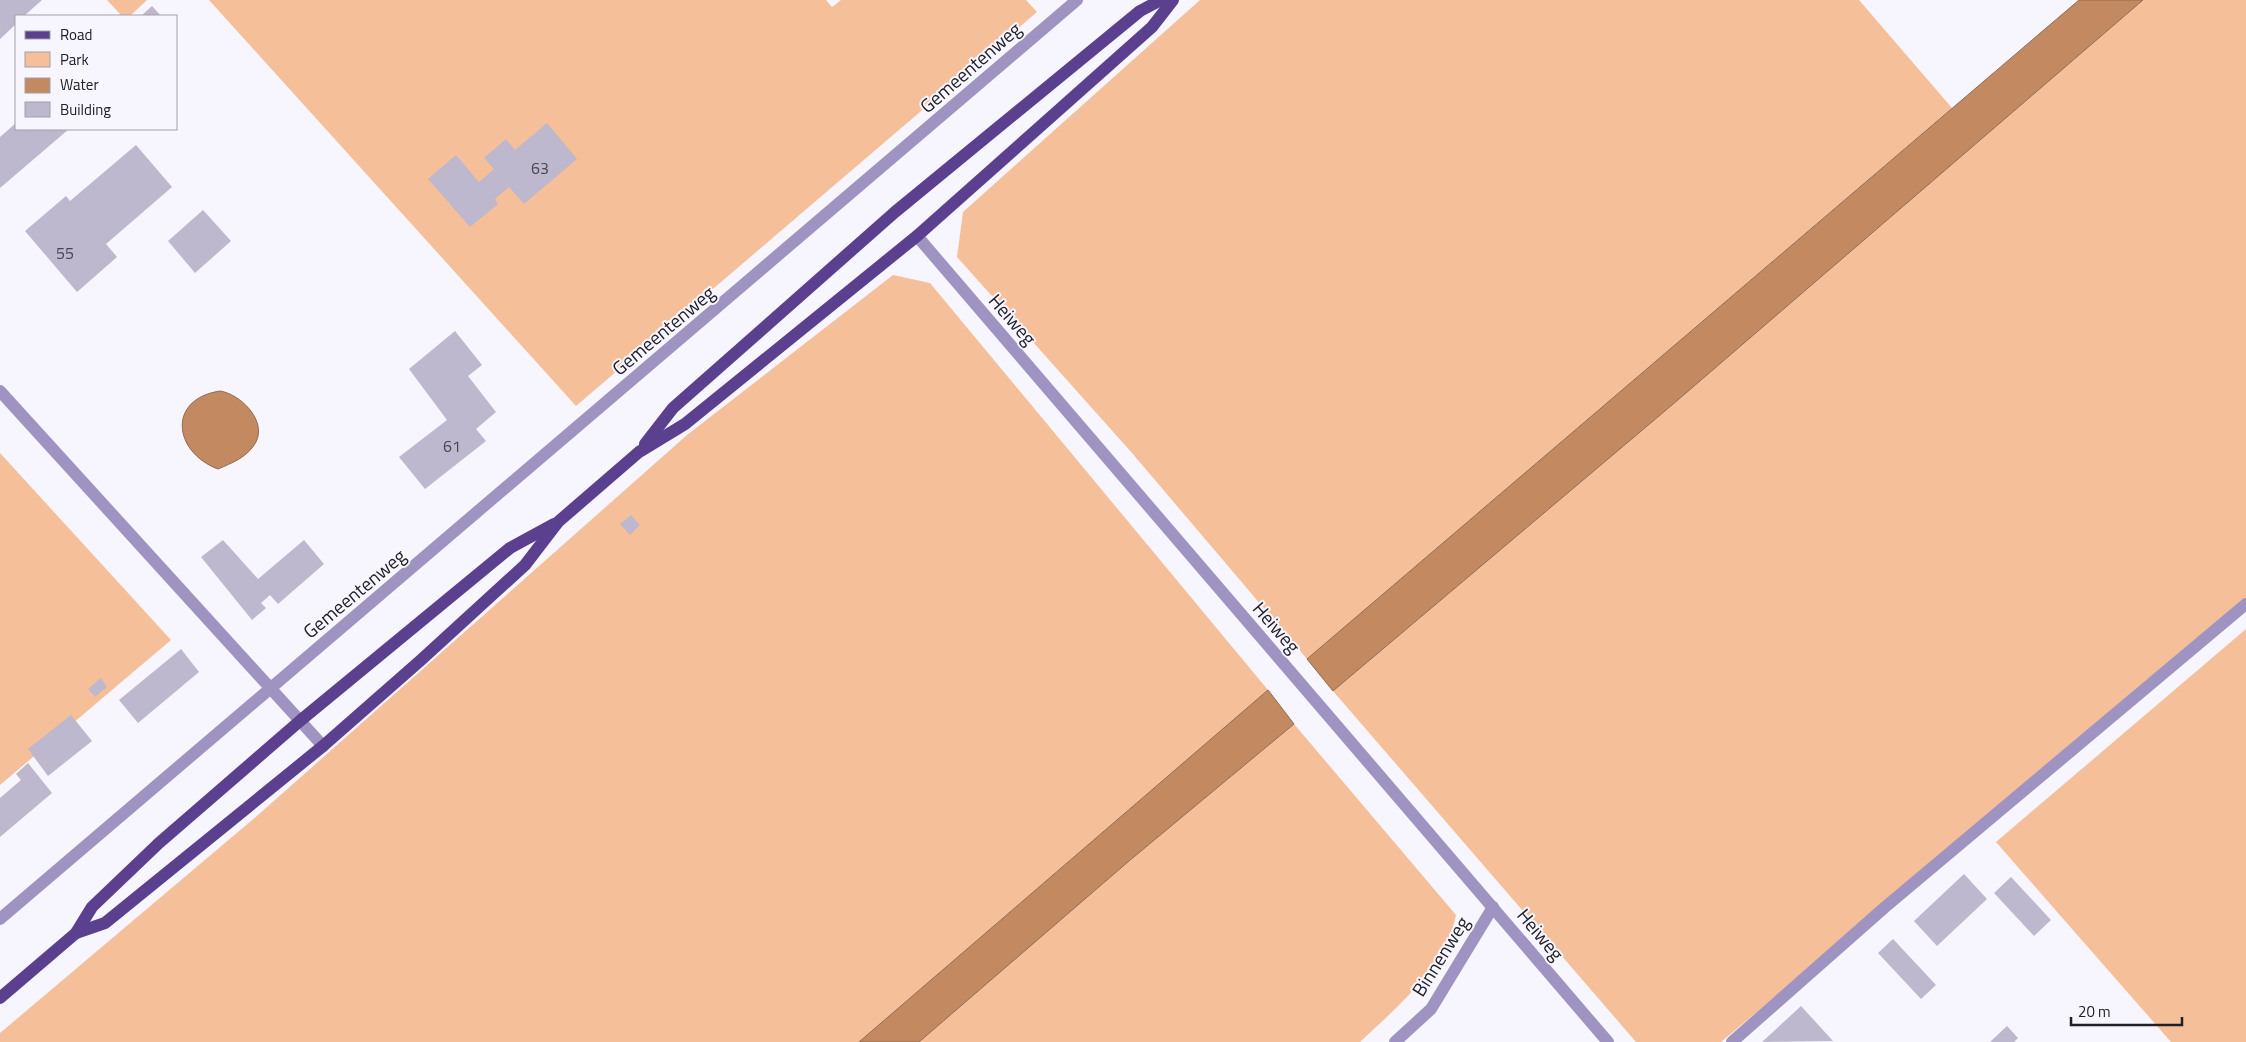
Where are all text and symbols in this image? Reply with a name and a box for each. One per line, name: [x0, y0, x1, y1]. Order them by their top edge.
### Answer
street label: Gemeentenweg: [913, 14, 1027, 119]
legend: [15, 15, 178, 130]
text: Road: [60, 23, 92, 46]
text: Park: [60, 48, 89, 71]
text: Water: [60, 73, 99, 96]
text: Building: [60, 98, 111, 121]
house number: 63: [531, 156, 549, 180]
house number: 55: [56, 241, 74, 265]
street label: Gemeentenweg: [605, 278, 721, 382]
street label: Heiweg: [982, 287, 1044, 351]
house number: 61: [443, 434, 461, 458]
street label: Gemeentenweg: [296, 541, 412, 645]
street label: Heiweg: [1246, 595, 1308, 659]
street label: Heiweg: [1511, 902, 1572, 967]
street label: Binnenweg: [1404, 910, 1476, 1002]
scale bar: [2071, 994, 2182, 1026]
text: 20 m: [2078, 1000, 2111, 1023]

